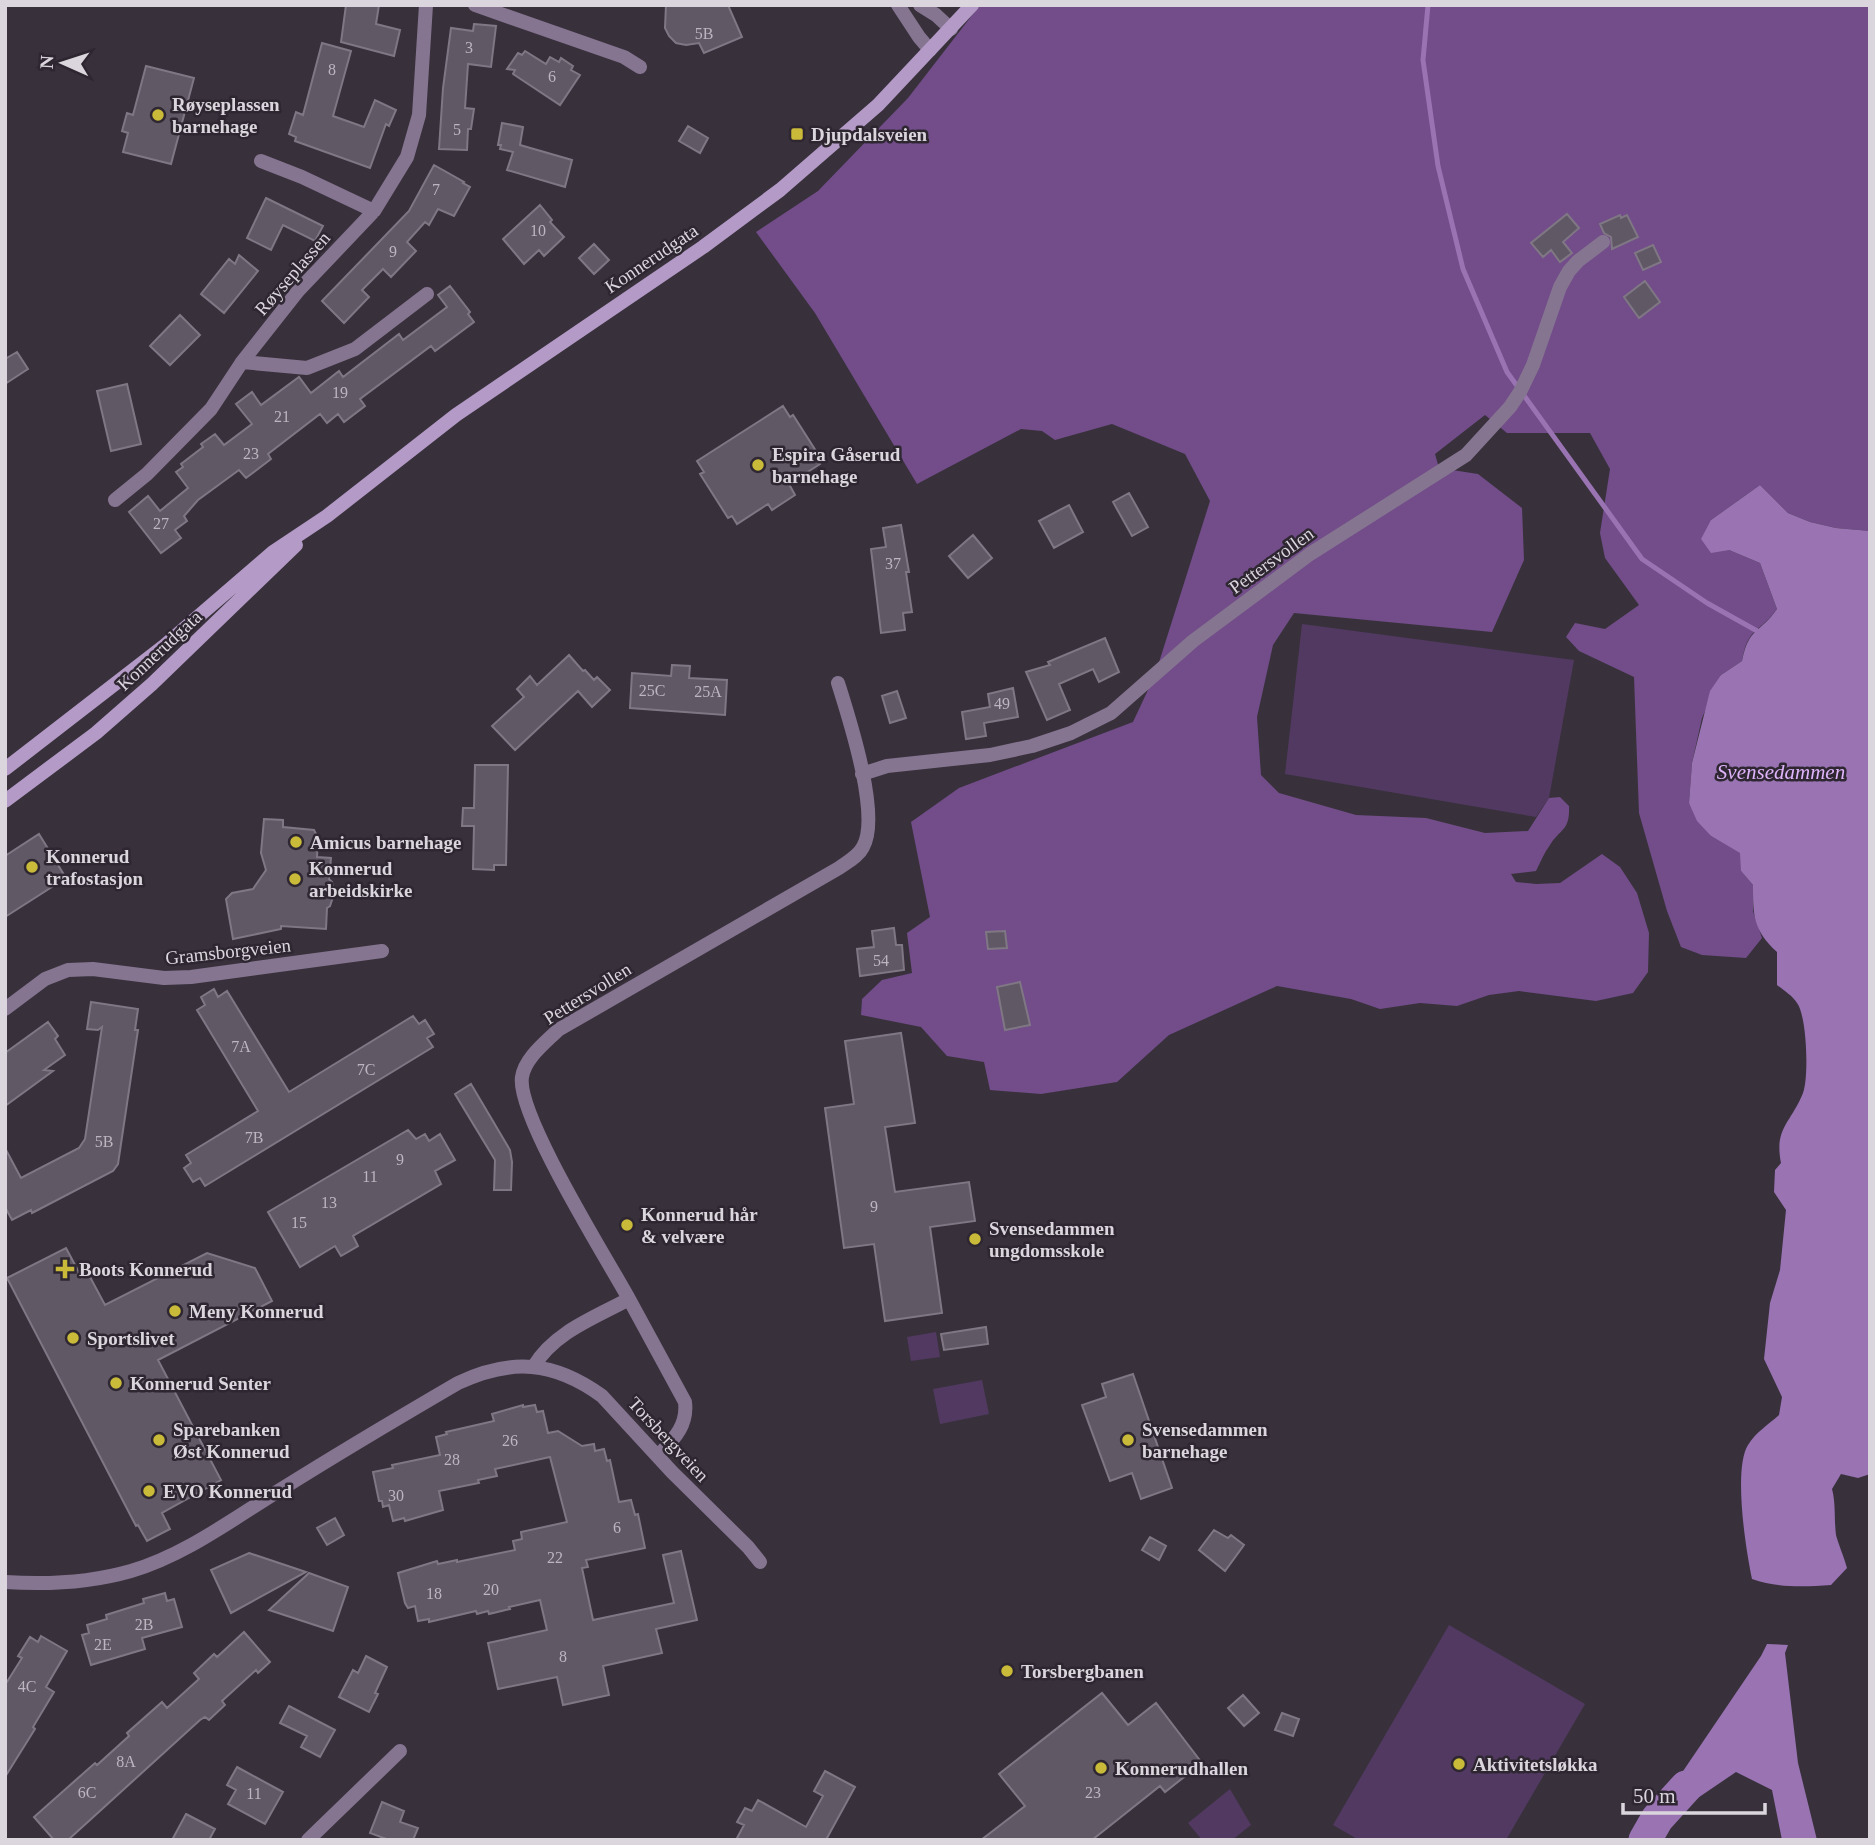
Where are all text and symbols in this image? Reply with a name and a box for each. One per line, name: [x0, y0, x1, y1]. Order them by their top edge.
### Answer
house number: 5B: [695, 25, 713, 42]
north arrow: [28, 28, 98, 98]
house number: 3: [465, 39, 473, 56]
text: N: [36, 54, 57, 70]
house number: 8: [328, 61, 336, 78]
house number: 6: [548, 68, 556, 85]
place label: Røyseplassen barnehage: [172, 94, 280, 137]
marker: Røyseplassen barnehage: [150, 107, 166, 123]
house number: 5: [453, 121, 461, 138]
place label: Djupdalsveien: [811, 124, 928, 145]
marker: Djupdalsveien: [789, 126, 805, 142]
house number: 7: [432, 181, 440, 198]
street label: Konnerudgata: [601, 219, 702, 297]
house number: 10: [530, 222, 546, 239]
street label: Røyseplassen: [251, 227, 335, 319]
house number: 9: [389, 243, 397, 260]
house number: 19: [332, 384, 348, 401]
house number: 21: [274, 408, 290, 425]
place label: Espira Gåserud barnehage: [772, 444, 901, 487]
house number: 23: [243, 445, 259, 462]
marker: Espira Gåserud barnehage: [750, 457, 766, 473]
house number: 27: [153, 515, 169, 532]
street label: Pettersvollen: [1225, 522, 1318, 598]
house number: 37: [885, 555, 901, 572]
street label: Konnerudgata: [113, 606, 206, 695]
house number: 25C: [639, 682, 665, 699]
house number: 25A: [694, 683, 722, 700]
house number: 49: [994, 695, 1010, 712]
water label: Svensedammen: [1717, 760, 1845, 784]
place label: Amicus barnehage: [310, 832, 461, 853]
marker: Amicus barnehage: [288, 834, 304, 850]
place label: Konnerud trafostasjon: [46, 846, 144, 889]
place label: Konnerud arbeidskirke: [309, 858, 412, 901]
marker: Konnerud trafostasjon: [24, 859, 40, 875]
marker: Konnerud arbeidskirke: [287, 871, 303, 887]
street label: Gramsborgveien: [164, 934, 292, 969]
house number: 54: [873, 952, 889, 969]
street label: Pettersvollen: [540, 958, 635, 1029]
house number: 7A: [231, 1038, 251, 1055]
house number: 7C: [357, 1061, 375, 1078]
house number: 7B: [245, 1129, 263, 1146]
house number: 5B: [95, 1133, 113, 1150]
house number: 9: [396, 1151, 404, 1168]
house number: 11: [362, 1168, 378, 1185]
house number: 13: [321, 1194, 337, 1211]
house number: 9: [870, 1198, 878, 1215]
place label: Konnerud hår & velvære: [641, 1204, 758, 1247]
house number: 15: [291, 1214, 307, 1231]
marker: Konnerud hår & velvære: [619, 1217, 635, 1233]
place label: Svensedammen ungdomsskole: [989, 1218, 1115, 1261]
marker: Svensedammen ungdomsskole: [967, 1231, 983, 1247]
place label: Boots Konnerud: [79, 1259, 213, 1280]
marker: Boots Konnerud: [57, 1261, 73, 1277]
place label: Meny Konnerud: [189, 1301, 324, 1322]
marker: Meny Konnerud: [167, 1303, 183, 1319]
place label: Sportslivet: [87, 1328, 175, 1349]
marker: Sportslivet: [65, 1330, 81, 1346]
place label: Konnerud Senter: [130, 1373, 271, 1394]
marker: Konnerud Senter: [108, 1375, 124, 1391]
street label: Torsbergveien: [624, 1393, 714, 1486]
place label: Sparebanken Øst Konnerud: [173, 1419, 290, 1462]
place label: Svensedammen barnehage: [1142, 1419, 1268, 1462]
marker: Sparebanken Øst Konnerud: [151, 1432, 167, 1448]
house number: 26: [502, 1432, 518, 1449]
marker: Svensedammen barnehage: [1120, 1432, 1136, 1448]
house number: 28: [444, 1451, 460, 1468]
place label: EVO Konnerud: [163, 1481, 292, 1502]
marker: EVO Konnerud: [141, 1483, 157, 1499]
house number: 30: [388, 1487, 404, 1504]
house number: 6: [613, 1519, 621, 1536]
house number: 22: [547, 1549, 563, 1566]
house number: 20: [483, 1581, 499, 1598]
house number: 18: [426, 1585, 442, 1602]
house number: 2B: [135, 1616, 153, 1633]
house number: 2E: [94, 1636, 112, 1653]
house number: 8: [559, 1648, 567, 1665]
place label: Torsbergbanen: [1021, 1661, 1144, 1682]
marker: Torsbergbanen: [999, 1663, 1015, 1679]
house number: 4C: [18, 1678, 36, 1695]
house number: 8A: [116, 1753, 136, 1770]
place label: Aktivitetsløkka: [1473, 1754, 1598, 1775]
marker: Aktivitetsløkka: [1451, 1756, 1467, 1772]
place label: Konnerudhallen: [1115, 1758, 1248, 1779]
marker: Konnerudhallen: [1093, 1760, 1109, 1776]
scale bar: [1623, 1772, 1765, 1816]
house number: 6C: [78, 1784, 96, 1801]
house number: 23: [1085, 1784, 1101, 1801]
text: 50 m: [1633, 1784, 1676, 1808]
house number: 11: [246, 1785, 262, 1802]

